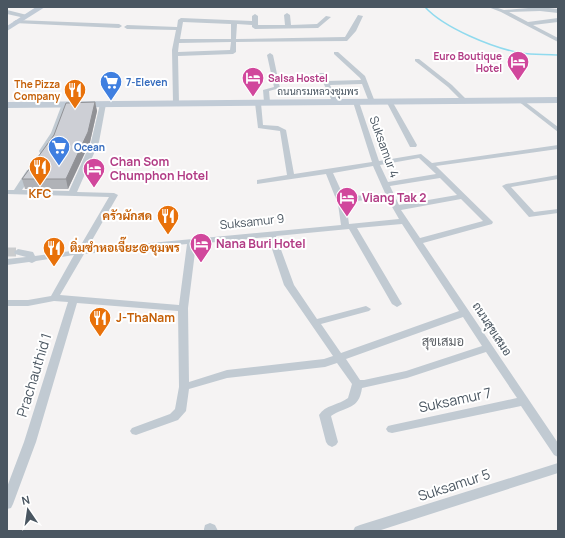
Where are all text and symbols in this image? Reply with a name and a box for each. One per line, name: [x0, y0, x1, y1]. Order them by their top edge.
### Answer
place label: Euro Boutique Hotel: [433, 49, 502, 75]
hotel icon: Euro Boutique Hotel: [505, 49, 531, 82]
hotel icon: Salsa Hostel: [240, 65, 266, 98]
supermarket icon: 7-Eleven: [98, 69, 124, 102]
place label: Salsa Hostel: [268, 71, 328, 85]
place label: 7-Eleven: [126, 75, 167, 89]
place label: The Pizza Company: [14, 77, 60, 103]
restaurant icon: The Pizza Company: [62, 77, 88, 110]
street label: ถนนกรมหลวงชุมพร: [277, 84, 359, 99]
street label: Suksamur 4: [365, 114, 403, 180]
supermarket icon: Ocean: [46, 134, 72, 167]
place label: Ocean: [74, 140, 105, 154]
place label: Chan Som Chumphon Hotel: [110, 153, 208, 184]
restaurant icon: KFC: [27, 154, 53, 187]
hotel icon: Chan Som Chumphon Hotel: [81, 156, 107, 189]
place label: KFC: [29, 185, 52, 202]
hotel icon: Viang Tak 2: [334, 185, 360, 218]
place label: Viang Tak 2: [362, 189, 426, 206]
restaurant icon: ครัวผักสด: [155, 203, 181, 236]
place label: ครัวผักสด: [103, 207, 152, 224]
street label: Suksamur 9: [219, 210, 285, 233]
hotel icon: Nana Buri Hotel: [188, 231, 214, 264]
restaurant icon: ติ่มซำหอเจี๊ยะ@ชุมพร: [41, 235, 67, 268]
place label: Nana Buri Hotel: [216, 235, 306, 252]
place label: ติ่มซำหอเจี๊ยะ@ชุมพร: [70, 236, 180, 256]
street label: ถนนสุขเสมอ: [468, 298, 516, 360]
restaurant icon: J-ThaNam: [87, 305, 113, 338]
place label: J-ThaNam: [116, 309, 175, 326]
street label: Prachauthid 1: [12, 331, 55, 419]
district label: สุขเสมอ: [422, 332, 464, 351]
street label: Suksamur 7: [417, 383, 493, 416]
street label: Suksamur 5: [415, 464, 492, 505]
north arrow: [8, 490, 48, 530]
text: N: [20, 492, 31, 508]

